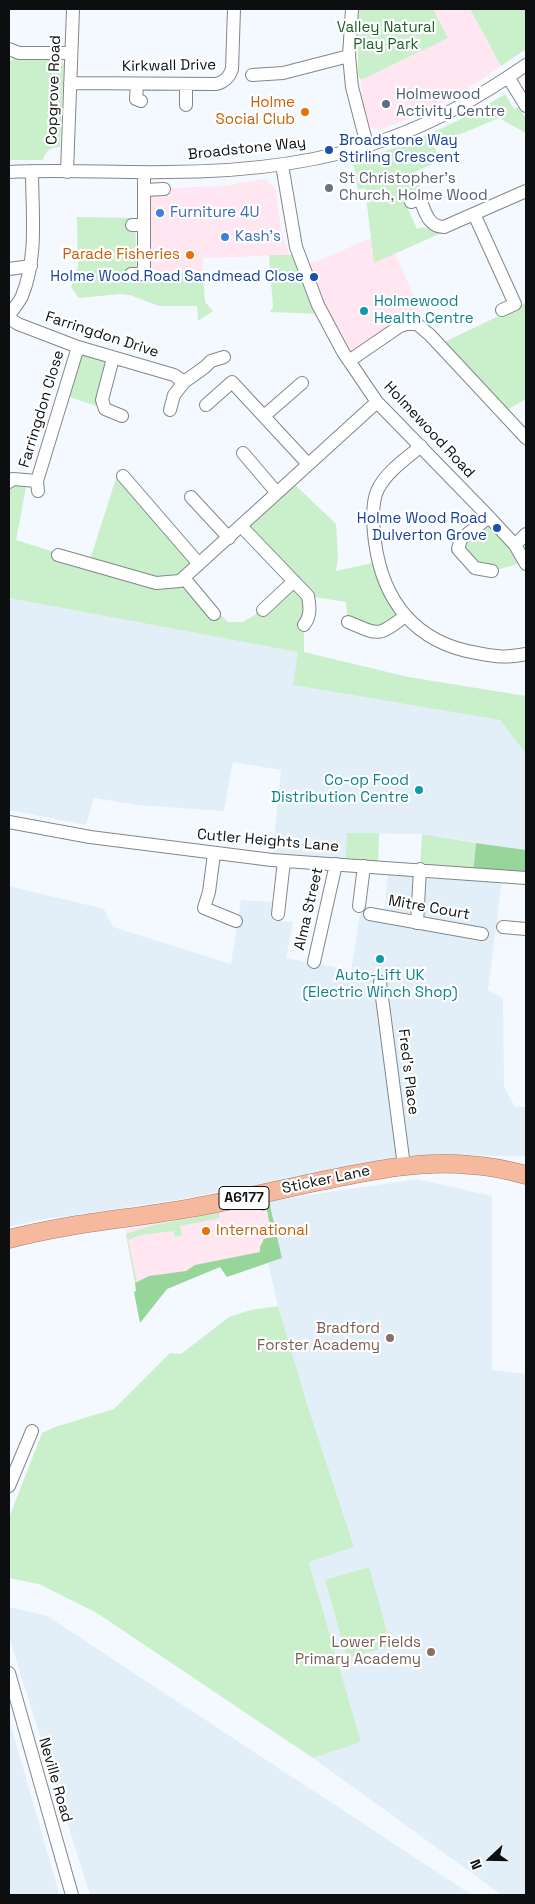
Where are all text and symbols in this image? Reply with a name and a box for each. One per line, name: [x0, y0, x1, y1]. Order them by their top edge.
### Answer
park label: Valley Natural Play Park: [337, 19, 435, 54]
street label: Copgrove Road: [43, 35, 65, 145]
street label: Kirkwall Drive: [122, 56, 216, 76]
place label: Holmewood Activity Centre: [396, 86, 505, 121]
place label: Holme Social Club: [216, 94, 295, 129]
marker: Holmewood Activity Centre: [380, 98, 392, 110]
marker: Holme Social Club: [299, 106, 311, 118]
place label: Broadstone Way Stirling Crescent: [339, 132, 460, 167]
street label: Broadstone Way: [187, 134, 307, 164]
marker: Broadstone Way Stirling Crescent: [323, 144, 335, 156]
place label: St Christopher's Church, Holme Wood: [339, 170, 488, 205]
marker: St Christopher's Church, Holme Wood: [323, 182, 335, 194]
place label: Furniture 4U: [170, 204, 259, 222]
marker: Furniture 4U: [154, 207, 166, 219]
place label: Kash's: [235, 228, 281, 246]
marker: Kash's: [219, 231, 231, 243]
place label: Parade Fisheries: [62, 246, 180, 264]
marker: Parade Fisheries: [184, 249, 196, 261]
place label: Holme Wood Road Sandmead Close: [50, 268, 304, 286]
marker: Holme Wood Road Sandmead Close: [308, 271, 320, 283]
place label: Holmewood Health Centre: [374, 293, 474, 328]
marker: Holmewood Health Centre: [358, 305, 370, 317]
street label: Farringdon Drive: [43, 308, 161, 362]
street label: Farringdon Close: [16, 348, 68, 470]
street label: Holmewood Road: [380, 378, 478, 482]
place label: Holme Wood Road Dulverton Grove: [357, 510, 487, 545]
marker: Holme Wood Road Dulverton Grove: [491, 522, 503, 534]
place label: Co-op Food Distribution Centre: [271, 772, 409, 807]
marker: Co-op Food Distribution Centre: [413, 784, 425, 796]
street label: Cutler Heights Lane: [196, 826, 340, 856]
street label: Alma Street: [291, 866, 327, 952]
street label: Mitre Court: [387, 892, 471, 924]
marker: Auto-Lift UK (Electric Winch Shop): [374, 953, 386, 965]
place label: Auto-Lift UK (Electric Winch Shop): [302, 967, 458, 1002]
street label: Fred's Place: [394, 1028, 422, 1116]
street label: Sticker Lane: [280, 1162, 372, 1198]
road number: A6177: [219, 1186, 269, 1210]
place label: International: [216, 1222, 308, 1240]
marker: International: [200, 1225, 212, 1237]
place label: Bradford Forster Academy: [257, 1320, 380, 1355]
marker: Bradford Forster Academy: [384, 1332, 396, 1344]
place label: Lower Fields Primary Academy: [295, 1634, 421, 1669]
marker: Lower Fields Primary Academy: [425, 1646, 437, 1658]
street label: Neville Road: [34, 1736, 76, 1824]
north arrow: [465, 1834, 515, 1884]
text: N: [466, 1857, 486, 1872]

